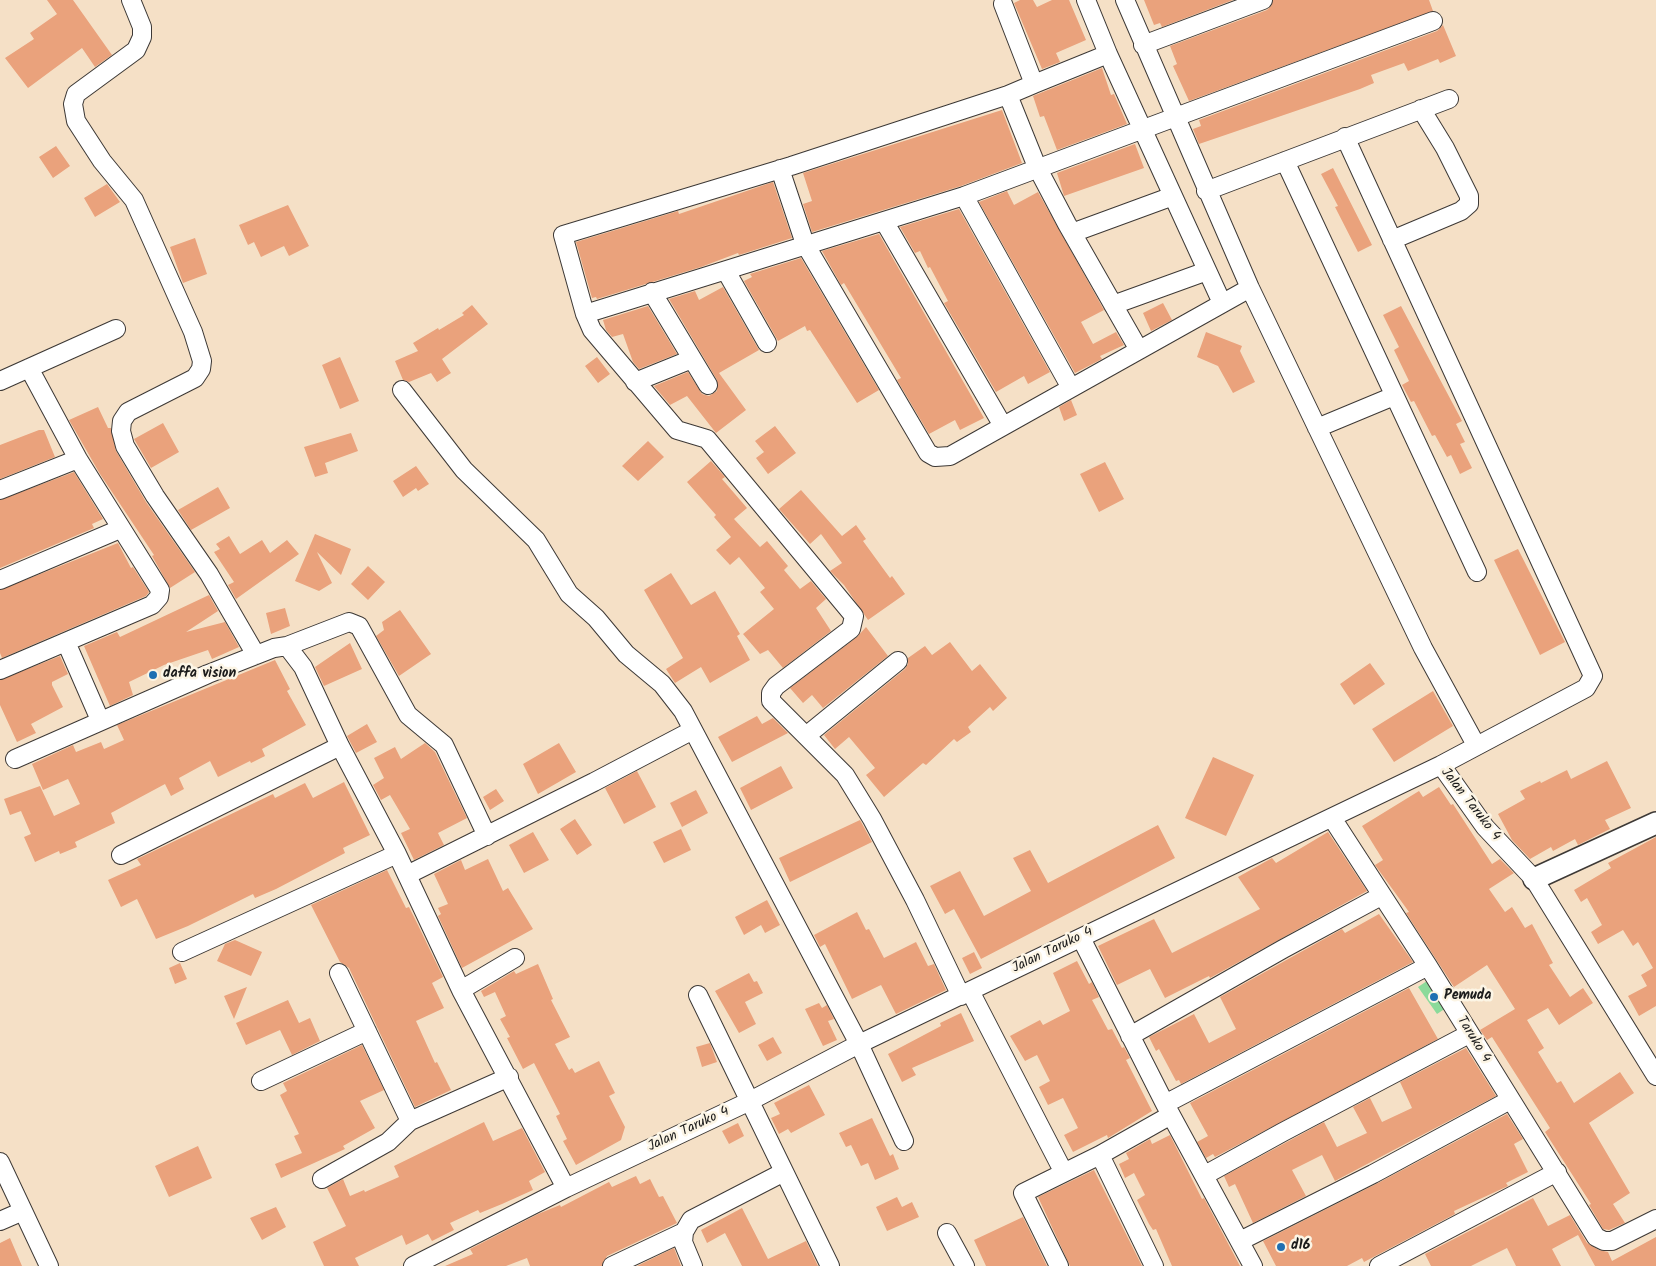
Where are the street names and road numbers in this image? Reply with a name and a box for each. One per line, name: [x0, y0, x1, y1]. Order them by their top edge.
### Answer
street label: Jalan Taruko 4: [1436, 765, 1504, 845]
street label: Jalan Taruko 4: [1010, 924, 1096, 978]
street label: Taruko 4: [1452, 1014, 1494, 1066]
street label: Jalan Taruko 4: [646, 1104, 732, 1156]

